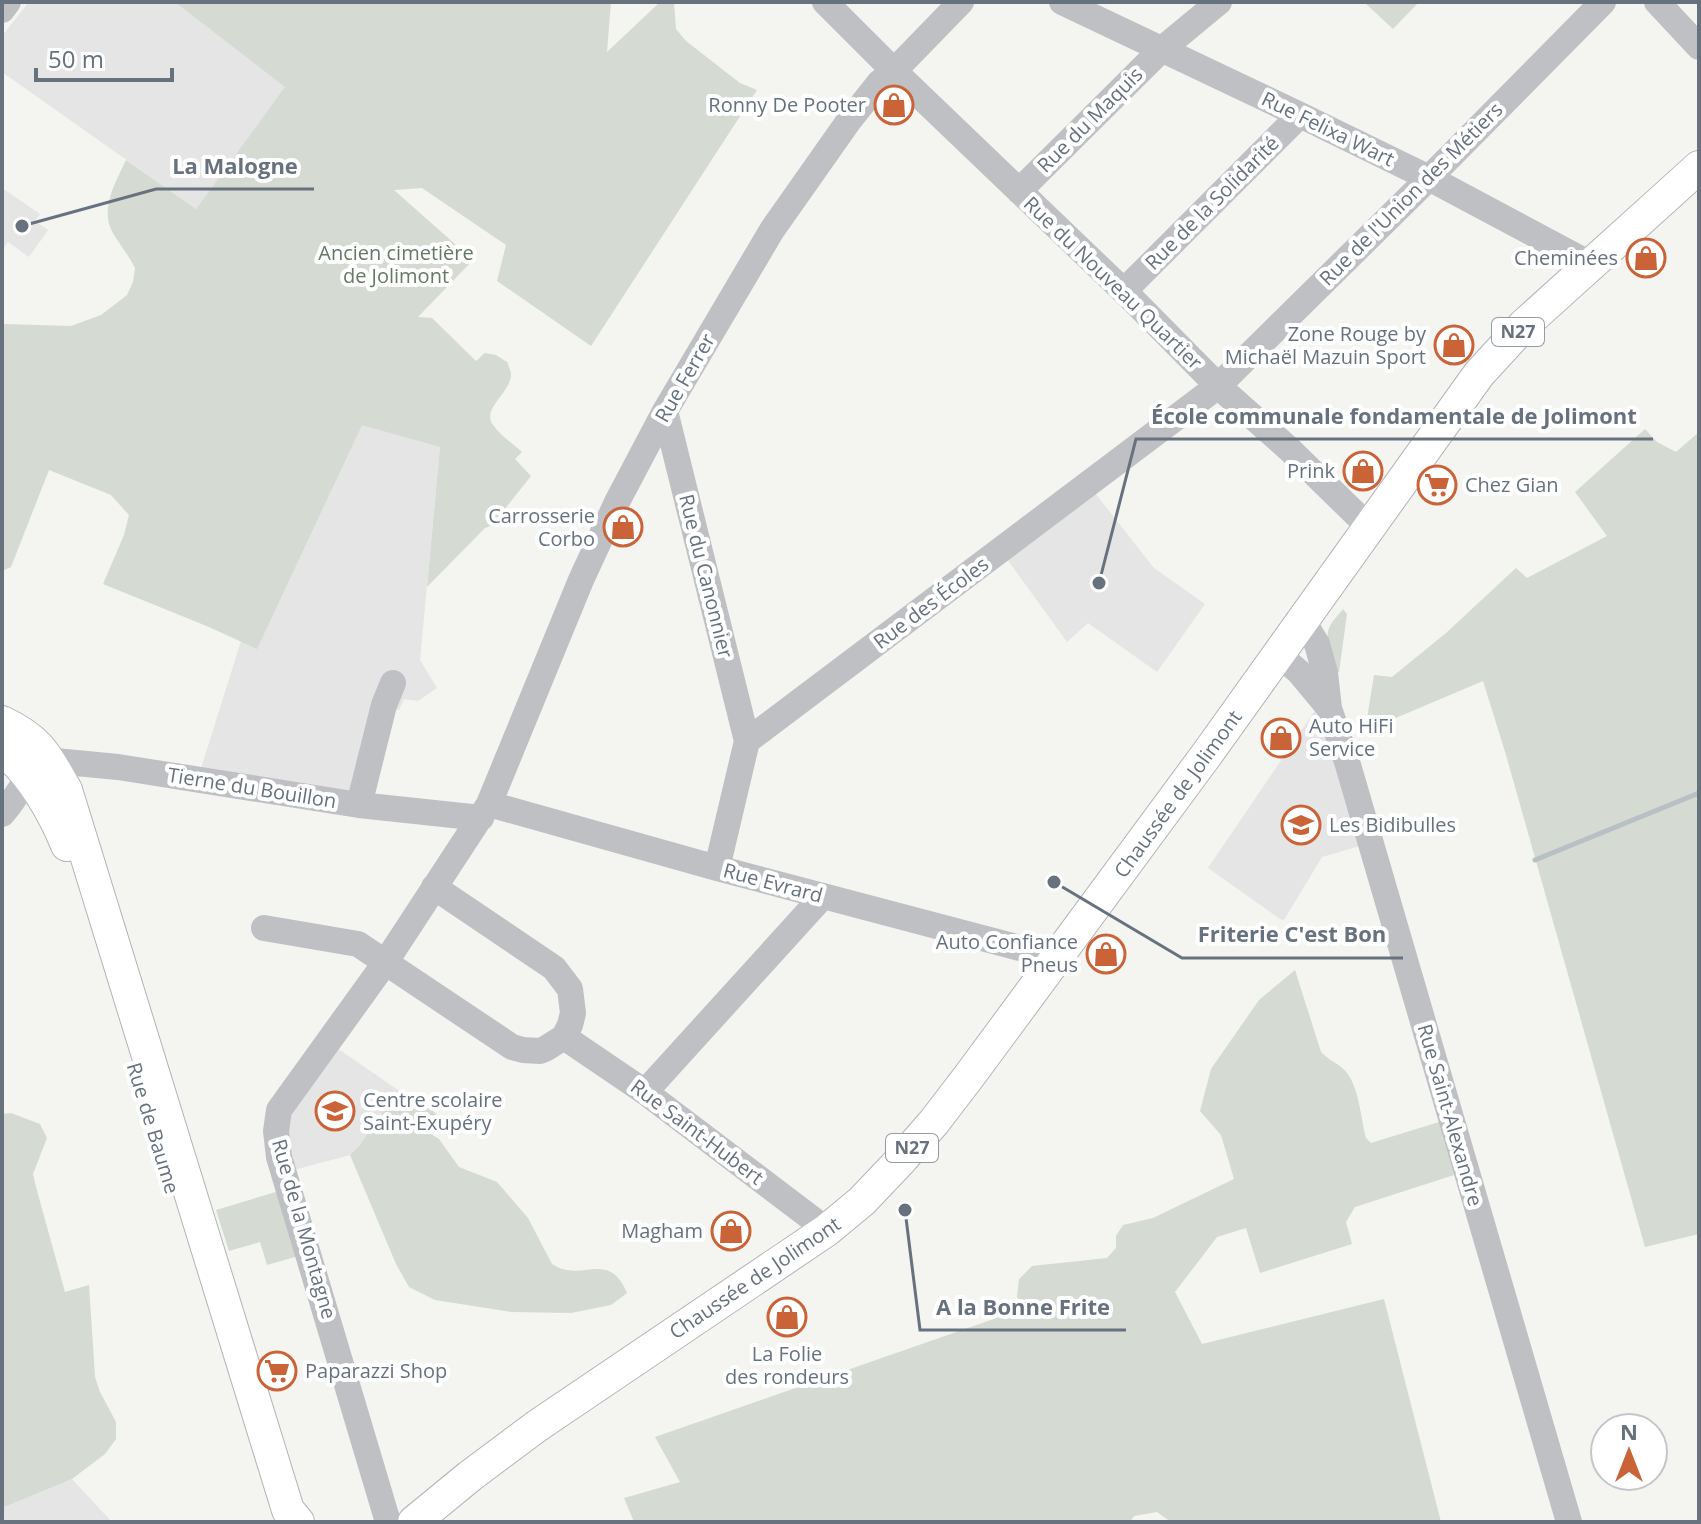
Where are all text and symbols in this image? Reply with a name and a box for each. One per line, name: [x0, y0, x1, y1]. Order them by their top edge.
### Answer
scale bar: [36, 32, 172, 82]
text: 50 m: [48, 42, 104, 75]
street label: Rue du Maquis: [1031, 61, 1148, 178]
shop icon: Ronny De Pooter: [873, 84, 915, 126]
street label: Rue Felixa Wart: [1257, 85, 1399, 172]
place label: Ronny De Pooter: [708, 91, 866, 118]
street label: Rue de l'Union des Métiers: [1313, 96, 1508, 291]
street label: Rue de la Solidarité: [1139, 130, 1285, 276]
callout: La Malogne: [156, 143, 314, 189]
text: La Malogne: [172, 150, 298, 180]
street label: Rue du Nouveau Quartier: [1018, 190, 1209, 375]
shop icon: Cheminées: [1625, 237, 1667, 279]
park label: Ancien cimetière de Jolimont: [318, 239, 474, 289]
place label: Cheminées: [1514, 244, 1618, 271]
road number: N27: [1492, 318, 1544, 346]
place label: Zone Rouge by Michaël Mazuin Sport: [1225, 320, 1427, 370]
shop icon: Zone Rouge by Michaël Mazuin Sport: [1433, 324, 1475, 366]
street label: Rue Ferrer: [648, 328, 721, 427]
callout: École communale fondamentale de Jolimont: [1136, 393, 1653, 439]
text: École communale fondamentale de Jolimont: [1151, 400, 1637, 430]
shop icon: Prink: [1342, 450, 1384, 492]
place label: Prink: [1287, 457, 1335, 484]
supermarket icon: Chez Gian: [1416, 464, 1458, 506]
place label: Chez Gian: [1465, 471, 1559, 498]
street label: Rue du Canonnier: [673, 491, 740, 661]
place label: Carrosserie Corbo: [488, 502, 595, 552]
shop icon: Carrosserie Corbo: [602, 506, 644, 548]
street label: Rue des Écoles: [868, 550, 994, 655]
street label: Chaussée de Jolimont: [1108, 704, 1248, 883]
place label: Auto HiFi Service: [1309, 712, 1393, 762]
shop icon: Auto HiFi Service: [1260, 717, 1302, 759]
street label: Tierne du Bouillon: [166, 761, 338, 814]
school or university icon: Les Bidibulles: [1280, 804, 1322, 846]
place label: Les Bidibulles: [1329, 811, 1456, 838]
street label: Rue Evrard: [720, 856, 826, 909]
callout: Friterie C'est Bon: [1182, 912, 1403, 958]
text: Friterie C'est Bon: [1198, 918, 1386, 948]
place label: Auto Confiance Pneus: [936, 928, 1078, 978]
shop icon: Auto Confiance Pneus: [1085, 933, 1127, 975]
street label: Rue Saint-Alexandre: [1412, 1021, 1489, 1209]
street label: Rue de Baume: [121, 1059, 186, 1197]
street label: Rue Saint-Hubert: [625, 1073, 769, 1190]
place label: Centre scolaire Saint-Exupéry: [363, 1086, 503, 1136]
school or university icon: Centre scolaire Saint-Exupéry: [314, 1090, 356, 1132]
road number: N27: [886, 1134, 938, 1162]
street label: Rue de la Montagne: [266, 1136, 343, 1322]
street label: Chaussée de Jolimont: [664, 1210, 846, 1345]
shop icon: Magham: [710, 1210, 752, 1252]
place label: Magham: [621, 1217, 703, 1244]
callout: A la Bonne Frite: [920, 1284, 1126, 1330]
text: A la Bonne Frite: [936, 1291, 1110, 1321]
shop icon: La Folie des rondeurs: [766, 1296, 808, 1338]
place label: La Folie des rondeurs: [725, 1340, 849, 1390]
supermarket icon: Paparazzi Shop: [256, 1350, 298, 1392]
place label: Paparazzi Shop: [305, 1357, 447, 1384]
north arrow: [1589, 1412, 1669, 1492]
text: N: [1620, 1416, 1638, 1446]

